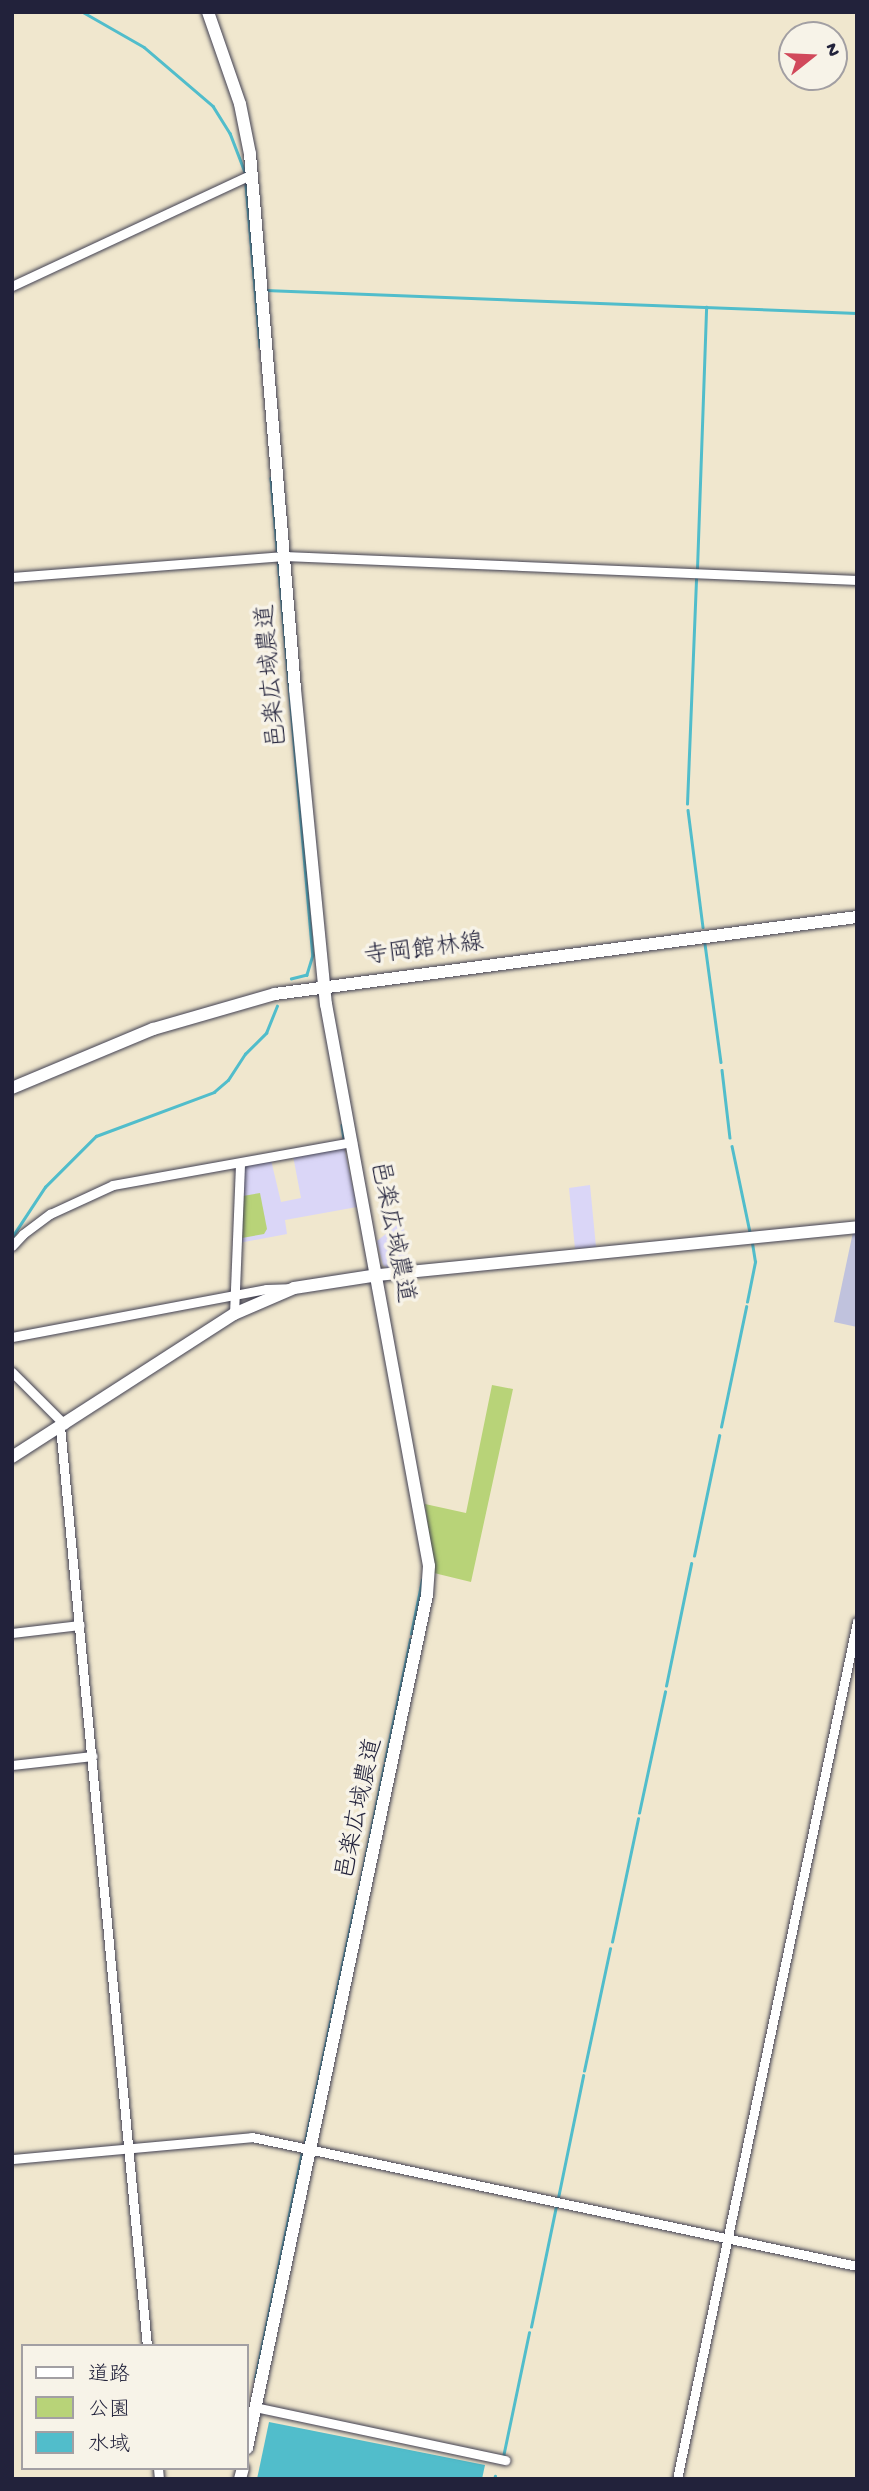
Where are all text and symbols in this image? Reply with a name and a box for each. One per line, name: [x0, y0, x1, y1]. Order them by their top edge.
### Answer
north arrow: [778, 21, 848, 91]
text: N: [819, 41, 844, 59]
street label: 邑楽広域農道: [252, 603, 294, 749]
street label: 寺岡館林線: [363, 929, 485, 973]
street label: 邑楽広域農道: [363, 1159, 419, 1305]
street label: 邑楽広域農道: [332, 1736, 390, 1882]
legend: [21, 2344, 248, 2470]
text: 道路: [88, 2364, 130, 2389]
text: 公園: [88, 2399, 130, 2424]
text: 水域: [88, 2434, 130, 2459]

